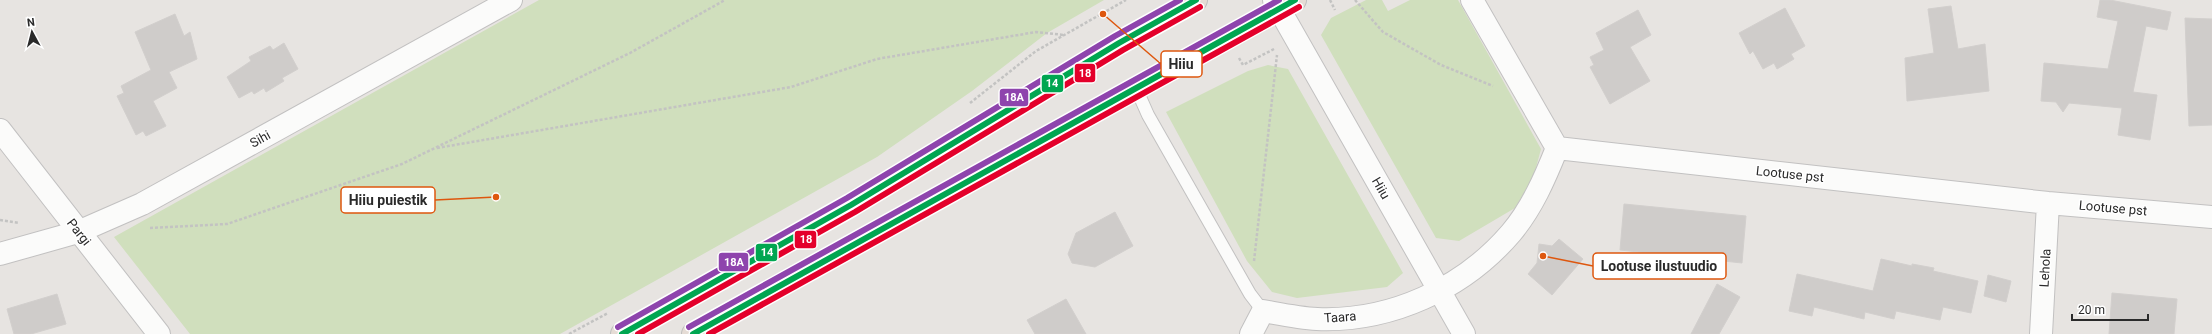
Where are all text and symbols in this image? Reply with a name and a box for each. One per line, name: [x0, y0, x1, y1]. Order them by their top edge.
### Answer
north arrow: [12, 12, 52, 52]
text: N: [26, 16, 36, 29]
callout: Hiiu: [1161, 51, 1202, 77]
text: Hiiu: [1168, 56, 1194, 72]
line badge: 18: [1074, 63, 1096, 83]
text: 18: [1079, 67, 1091, 80]
line badge: 14: [1041, 74, 1064, 93]
text: 14: [1046, 77, 1059, 90]
line badge: 18A: [999, 88, 1029, 107]
text: 18A: [1004, 91, 1025, 104]
street label: Sihi: [247, 127, 273, 151]
street label: Lootuse pst: [1755, 163, 1825, 185]
street label: Hiiu: [1369, 174, 1393, 202]
callout: Hiiu puiestik: [341, 187, 435, 213]
text: Hiiu puiestik: [349, 192, 428, 208]
street label: Lootuse pst: [2078, 198, 2148, 218]
street label: Pargi: [64, 216, 94, 248]
line badge: 18: [794, 230, 817, 249]
text: 18: [800, 233, 812, 246]
line badge: 14: [755, 243, 778, 262]
text: 14: [761, 246, 774, 259]
street label: Lehola: [2036, 248, 2054, 288]
line badge: 18A: [718, 252, 749, 272]
callout: Lootuse ilustuudio: [1593, 253, 1726, 279]
text: 18A: [724, 256, 745, 269]
text: Lootuse ilustuudio: [1601, 258, 1717, 274]
scale bar: [2072, 296, 2148, 322]
text: 20 m: [2078, 303, 2105, 317]
street label: Taara: [1323, 308, 1357, 326]

